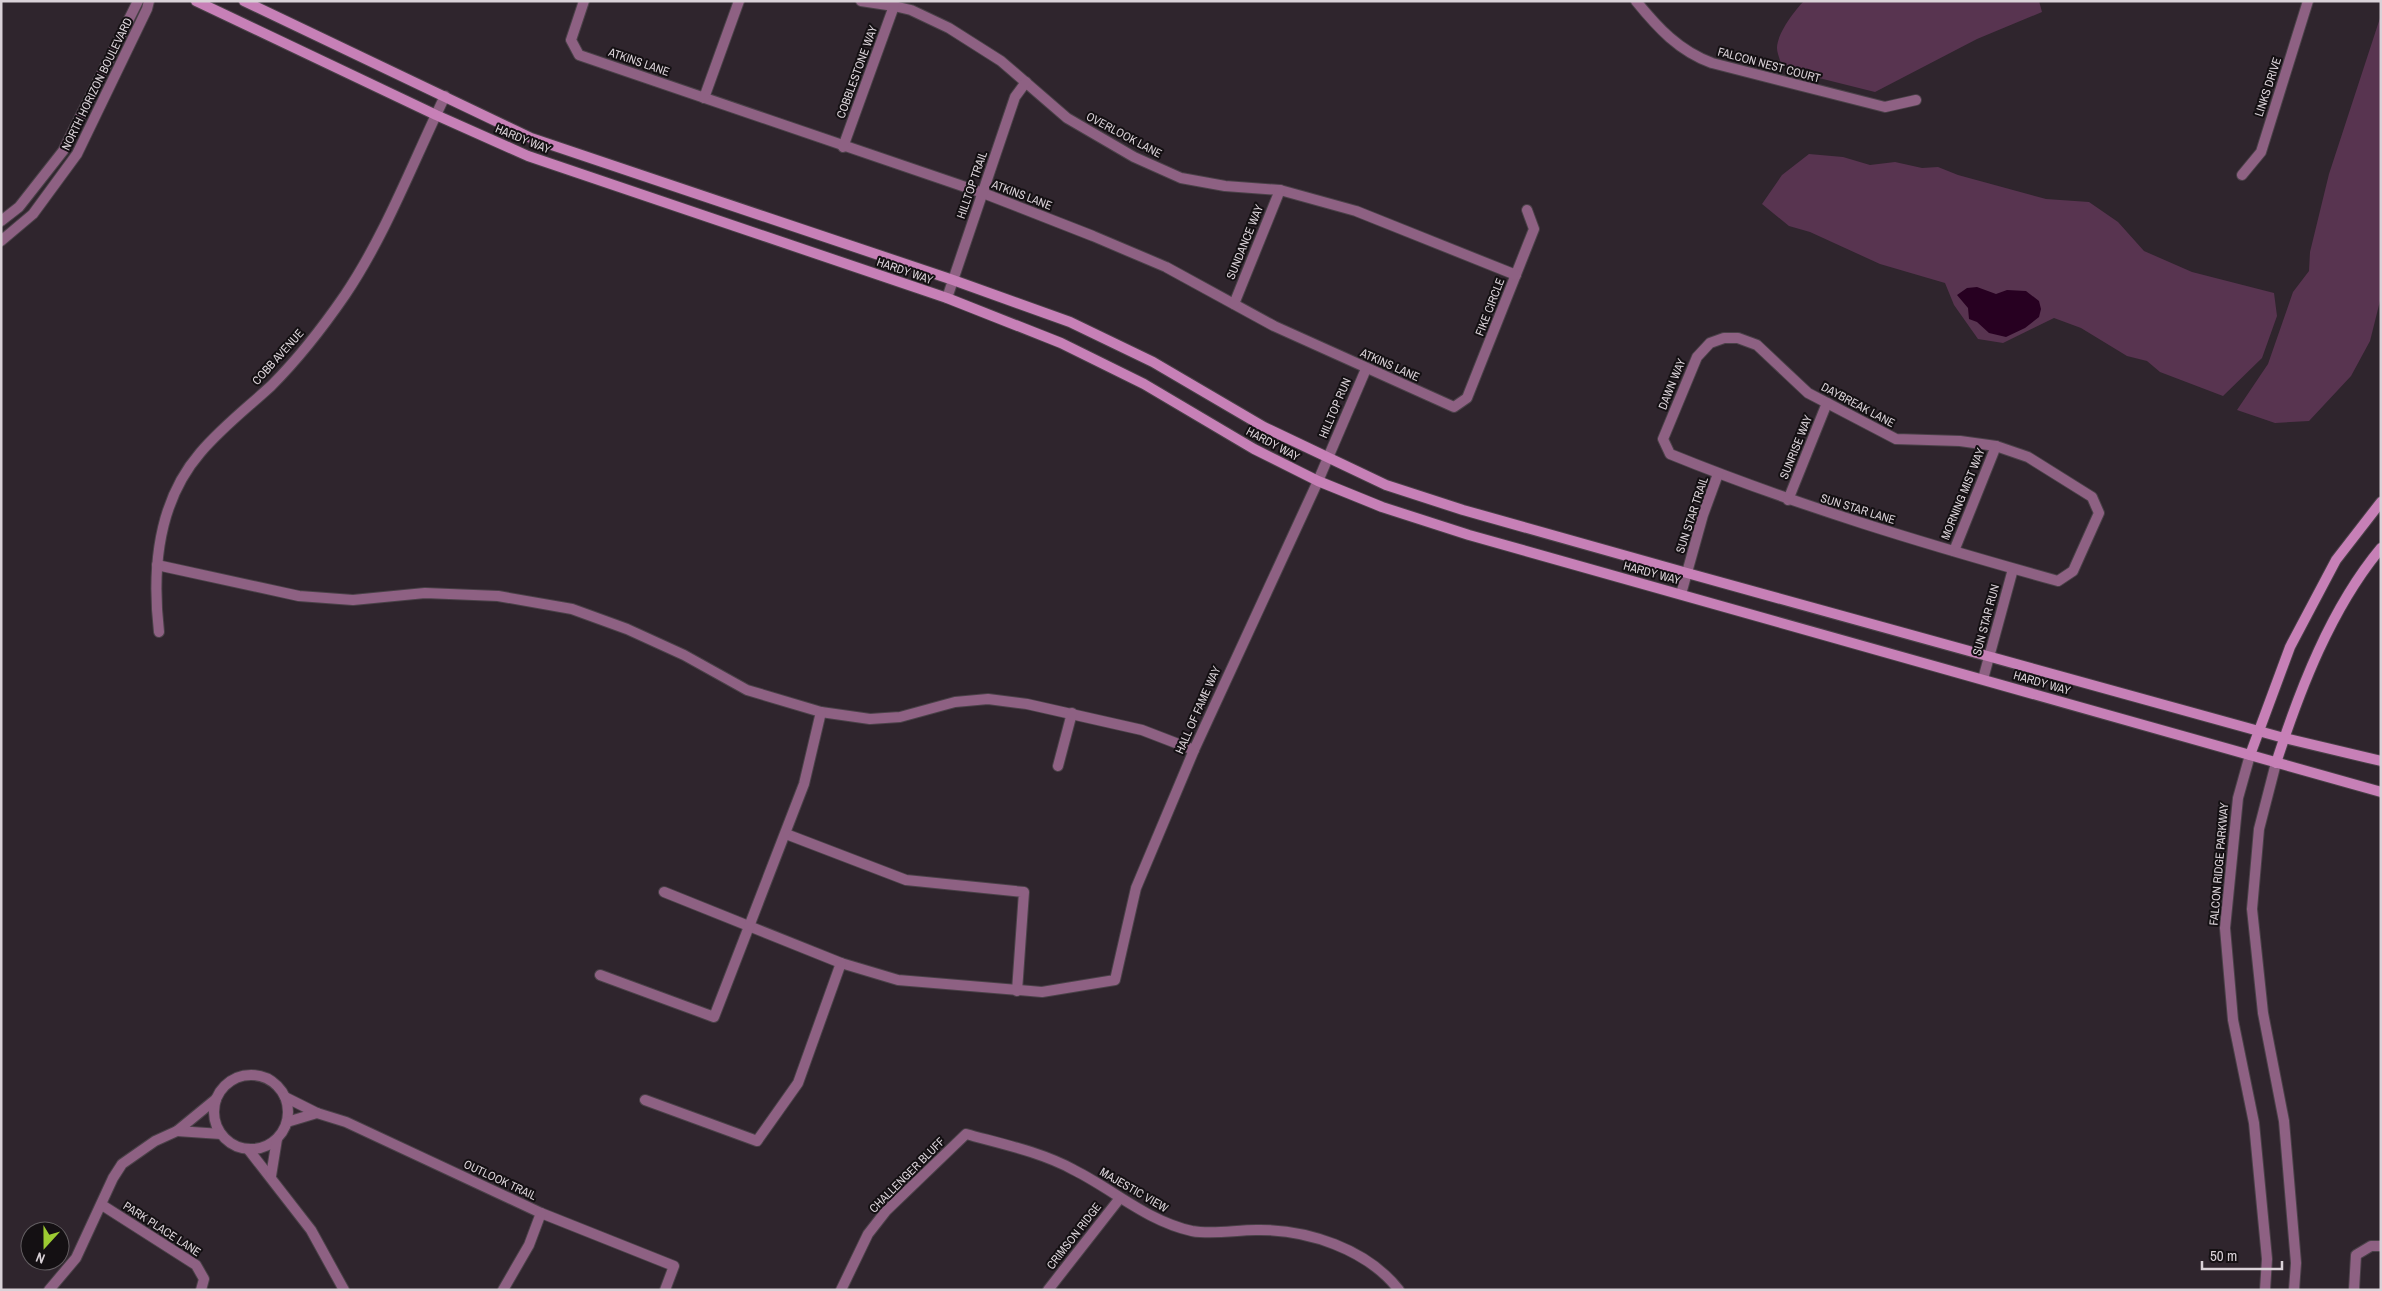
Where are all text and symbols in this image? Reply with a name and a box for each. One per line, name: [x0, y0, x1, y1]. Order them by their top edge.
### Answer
street label: NORTH HORIZON BOULEVARD: [58, 15, 136, 153]
street label: COBBLESTONE WAY: [833, 23, 881, 121]
street label: ATKINS LANE: [606, 44, 672, 80]
street label: FALCON NEST COURT: [1716, 44, 1822, 86]
street label: LINKS DRIVE: [2251, 55, 2285, 119]
street label: OVERLOOK LANE: [1083, 108, 1165, 162]
street label: HARDY WAY: [493, 121, 553, 158]
street label: HILLTOP TRAIL: [953, 149, 991, 221]
street label: ATKINS LANE: [989, 176, 1054, 214]
street label: SUNDANCE WAY: [1223, 202, 1267, 282]
street label: HARDY WAY: [875, 254, 936, 288]
street label: FIKE CIRCLE: [1472, 276, 1508, 338]
street label: COBB AVENUE: [249, 326, 307, 388]
street label: ATKINS LANE: [1357, 344, 1422, 385]
street label: DAWN WAY: [1655, 356, 1690, 412]
street label: HILLTOP RUN: [1315, 375, 1355, 441]
street label: DAYBREAK LANE: [1818, 379, 1898, 431]
street label: SUNRISE WAY: [1776, 412, 1816, 481]
street label: HARDY WAY: [1243, 423, 1303, 465]
street label: MORNING MIST WAY: [1937, 445, 1989, 542]
street label: SUN STAR TRAIL: [1672, 474, 1712, 555]
street label: SUN STAR LANE: [1819, 490, 1897, 528]
street label: HARDY WAY: [1622, 558, 1683, 588]
street label: SUN STAR RUN: [1969, 583, 2003, 657]
street label: HALL OF FAME WAY: [1172, 663, 1225, 756]
street label: HARDY WAY: [2012, 667, 2073, 699]
street label: FALCON RIDGE PARKWAY: [2206, 801, 2232, 926]
street label: CHALLENGER BLUFF: [866, 1134, 948, 1216]
street label: OUTLOOK TRAIL: [461, 1156, 539, 1204]
street label: MAJESTIC VIEW: [1097, 1164, 1172, 1216]
street label: PARK PLACE LANE: [120, 1198, 204, 1260]
street label: CRIMSON RIDGE: [1043, 1199, 1105, 1273]
north arrow: [20, 1221, 70, 1271]
scale bar: [2202, 1238, 2282, 1270]
text: 50 m: [2210, 1245, 2237, 1266]
text: N: [33, 1248, 47, 1268]

